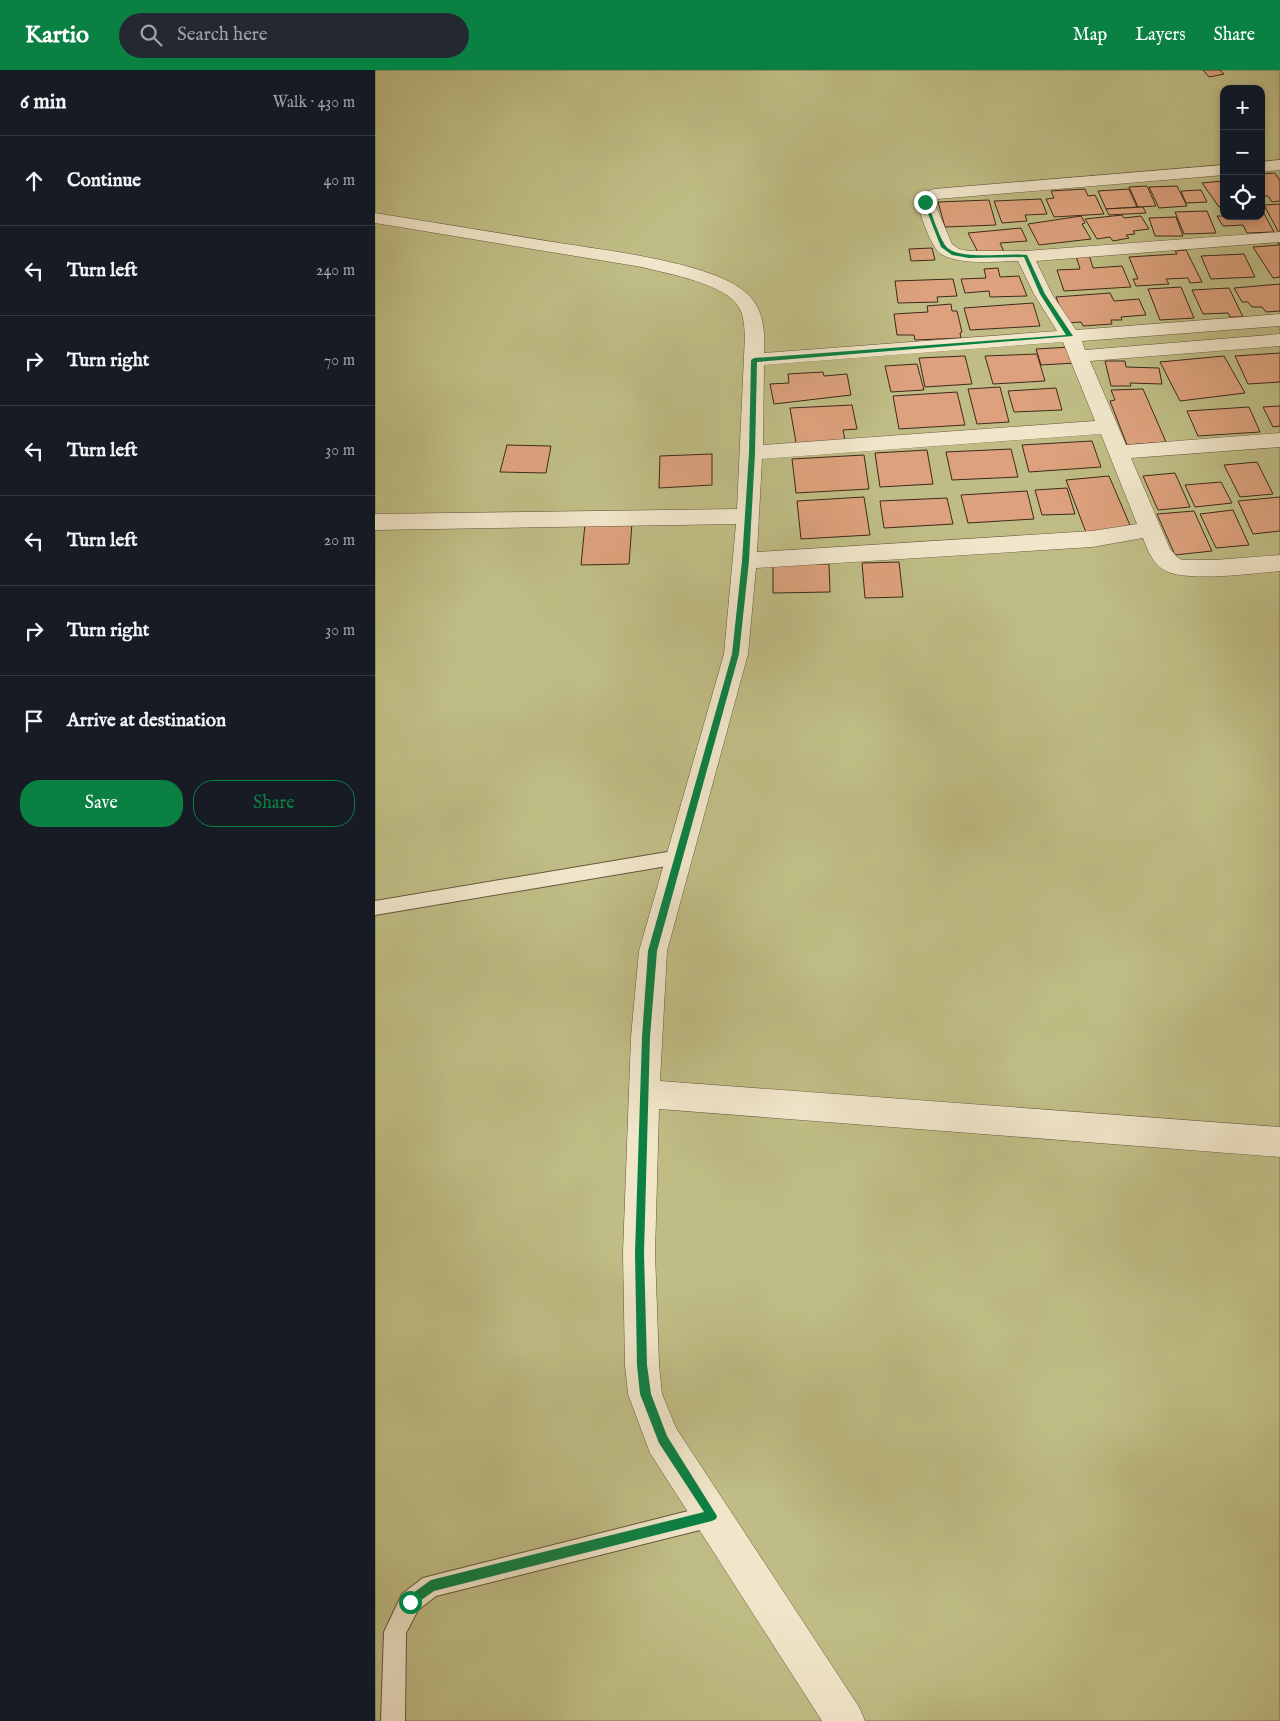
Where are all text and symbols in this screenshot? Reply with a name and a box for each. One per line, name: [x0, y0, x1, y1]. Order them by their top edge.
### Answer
search box: [119, 13, 469, 58]
text: Kartio: [25, 20, 89, 51]
icon: search: [137, 21, 165, 49]
text: Search here: [177, 23, 268, 47]
text: Map: [1073, 24, 1107, 47]
text: Layers: [1135, 24, 1186, 47]
text: Share: [1214, 24, 1255, 47]
map controls: [1220, 85, 1265, 220]
button: +: [1220, 85, 1265, 130]
text: 6 min: [20, 89, 66, 116]
text: Walk · 430 m: [273, 93, 355, 113]
button: −: [1220, 130, 1265, 175]
icon: ahead: [20, 167, 48, 195]
text: Continue: [67, 169, 141, 193]
text: 40 m: [323, 171, 355, 191]
button: locate: [1220, 175, 1265, 220]
route end: [914, 191, 937, 214]
icon: left: [20, 257, 48, 285]
text: Turn left: [67, 259, 138, 283]
text: 240 m: [316, 261, 355, 281]
icon: right: [20, 347, 48, 375]
text: Turn right: [67, 349, 149, 373]
text: 70 m: [324, 351, 355, 371]
icon: left: [20, 437, 48, 465]
text: Turn left: [67, 439, 138, 463]
text: 30 m: [325, 441, 355, 461]
icon: left: [20, 527, 48, 555]
text: Turn left: [67, 529, 138, 553]
text: 20 m: [324, 531, 355, 551]
icon: right: [20, 617, 48, 645]
text: Turn right: [67, 619, 149, 643]
text: 30 m: [325, 621, 355, 641]
icon: arrive: [20, 707, 48, 735]
text: Arrive at destination: [67, 709, 226, 733]
button: Save: [20, 780, 183, 827]
button: Share: [193, 780, 355, 827]
route start: [399, 1591, 422, 1614]

